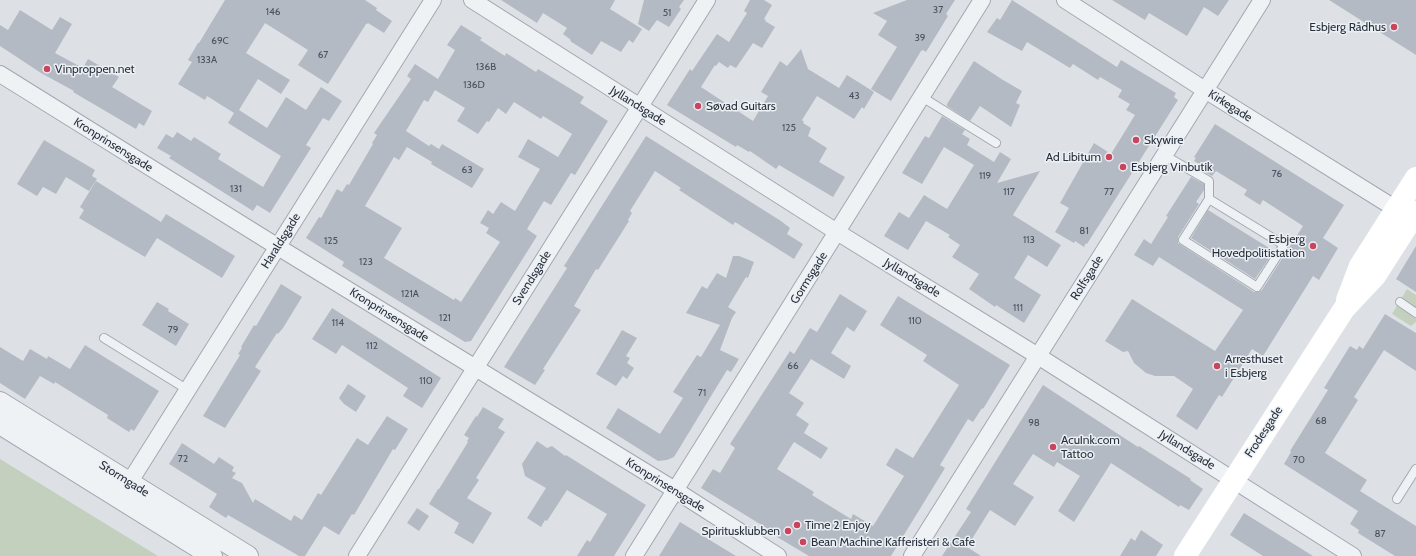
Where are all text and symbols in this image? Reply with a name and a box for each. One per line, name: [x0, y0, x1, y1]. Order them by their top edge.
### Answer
house number: 37: [933, 4, 943, 16]
house number: 146: [266, 6, 280, 18]
house number: 51: [663, 7, 671, 19]
place label: Esbjerg Rådhus: [1309, 20, 1386, 34]
marker: Esbjerg Rådhus: [1389, 22, 1399, 32]
house number: 39: [914, 32, 926, 44]
house number: 69C: [211, 35, 229, 47]
house number: 67: [318, 49, 328, 61]
house number: 133A: [197, 54, 217, 66]
house number: 136B: [476, 61, 496, 73]
place label: Vinproppen.net: [55, 62, 135, 76]
marker: Vinproppen.net: [42, 64, 52, 74]
house number: 136D: [463, 79, 485, 91]
street label: Jyllandsgade: [607, 83, 669, 129]
street label: Kirkegade: [1205, 87, 1255, 125]
house number: 43: [848, 90, 860, 102]
place label: Søvad Guitars: [706, 99, 776, 113]
marker: Søvad Guitars: [693, 101, 703, 111]
street label: Kronprinsensgade: [71, 115, 155, 175]
house number: 125: [782, 122, 796, 134]
place label: Skywire: [1144, 133, 1183, 147]
marker: Skywire: [1131, 135, 1141, 145]
place label: Ad Libitum: [1046, 150, 1101, 164]
marker: Ad Libitum: [1104, 152, 1114, 162]
place label: Esbjerg Vinbutik: [1131, 160, 1212, 174]
marker: Esbjerg Vinbutik: [1118, 162, 1128, 172]
house number: 63: [461, 164, 473, 176]
house number: 76: [1272, 168, 1282, 180]
house number: 119: [979, 170, 991, 182]
house number: 131: [230, 183, 242, 195]
house number: 117: [1003, 186, 1015, 198]
house number: 77: [1104, 186, 1114, 198]
street label: Haraldsgade: [258, 211, 304, 271]
house number: 81: [1079, 225, 1089, 237]
place label: Esbjerg Hovedpolitistation: [1212, 232, 1305, 260]
house number: 113: [1023, 234, 1035, 246]
house number: 125: [324, 235, 338, 247]
marker: Esbjerg Hovedpolitistation: [1308, 241, 1318, 251]
street label: Svendsgade: [510, 248, 554, 308]
street label: Gormsgade: [787, 249, 831, 307]
street label: Rolfsgade: [1068, 253, 1106, 303]
house number: 123: [359, 256, 373, 268]
street label: Jyllandsgade: [881, 256, 943, 300]
street label: Kronprinsensgade: [347, 285, 431, 345]
house number: 121A: [401, 288, 419, 300]
house number: 111: [1013, 302, 1023, 314]
house number: 121: [439, 312, 451, 324]
house number: 110: [908, 315, 922, 327]
house number: 114: [332, 317, 344, 329]
house number: 79: [168, 324, 178, 336]
house number: 112: [366, 340, 378, 352]
place label: Arresthuset i Esbjerg: [1225, 352, 1283, 380]
house number: 66: [787, 360, 799, 372]
marker: Arresthuset i Esbjerg: [1212, 361, 1222, 371]
house number: 110: [419, 375, 433, 387]
house number: 71: [698, 387, 706, 399]
street label: Frodesgade: [1242, 404, 1286, 460]
house number: 68: [1315, 415, 1327, 427]
house number: 98: [1028, 417, 1040, 429]
street label: Jyllandsgade: [1156, 427, 1218, 473]
place label: AcuInk.com Tattoo: [1061, 433, 1120, 461]
marker: AcuInk.com Tattoo: [1048, 442, 1058, 452]
house number: 72: [178, 453, 188, 465]
house number: 70: [1293, 454, 1305, 466]
street label: Kronprinsensgade: [623, 455, 707, 515]
street label: Stormgade: [96, 458, 152, 500]
place label: Time 2 Enjoy: [805, 518, 871, 532]
marker: Time 2 Enjoy: [792, 520, 802, 530]
place label: Spiritusklubben: [702, 524, 780, 538]
marker: Spiritusklubben: [783, 526, 793, 536]
house number: 87: [1374, 528, 1386, 540]
place label: Bean Machine Kafferisteri & Cafe: [811, 535, 975, 549]
marker: Bean Machine Kafferisteri & Cafe: [798, 537, 808, 547]

